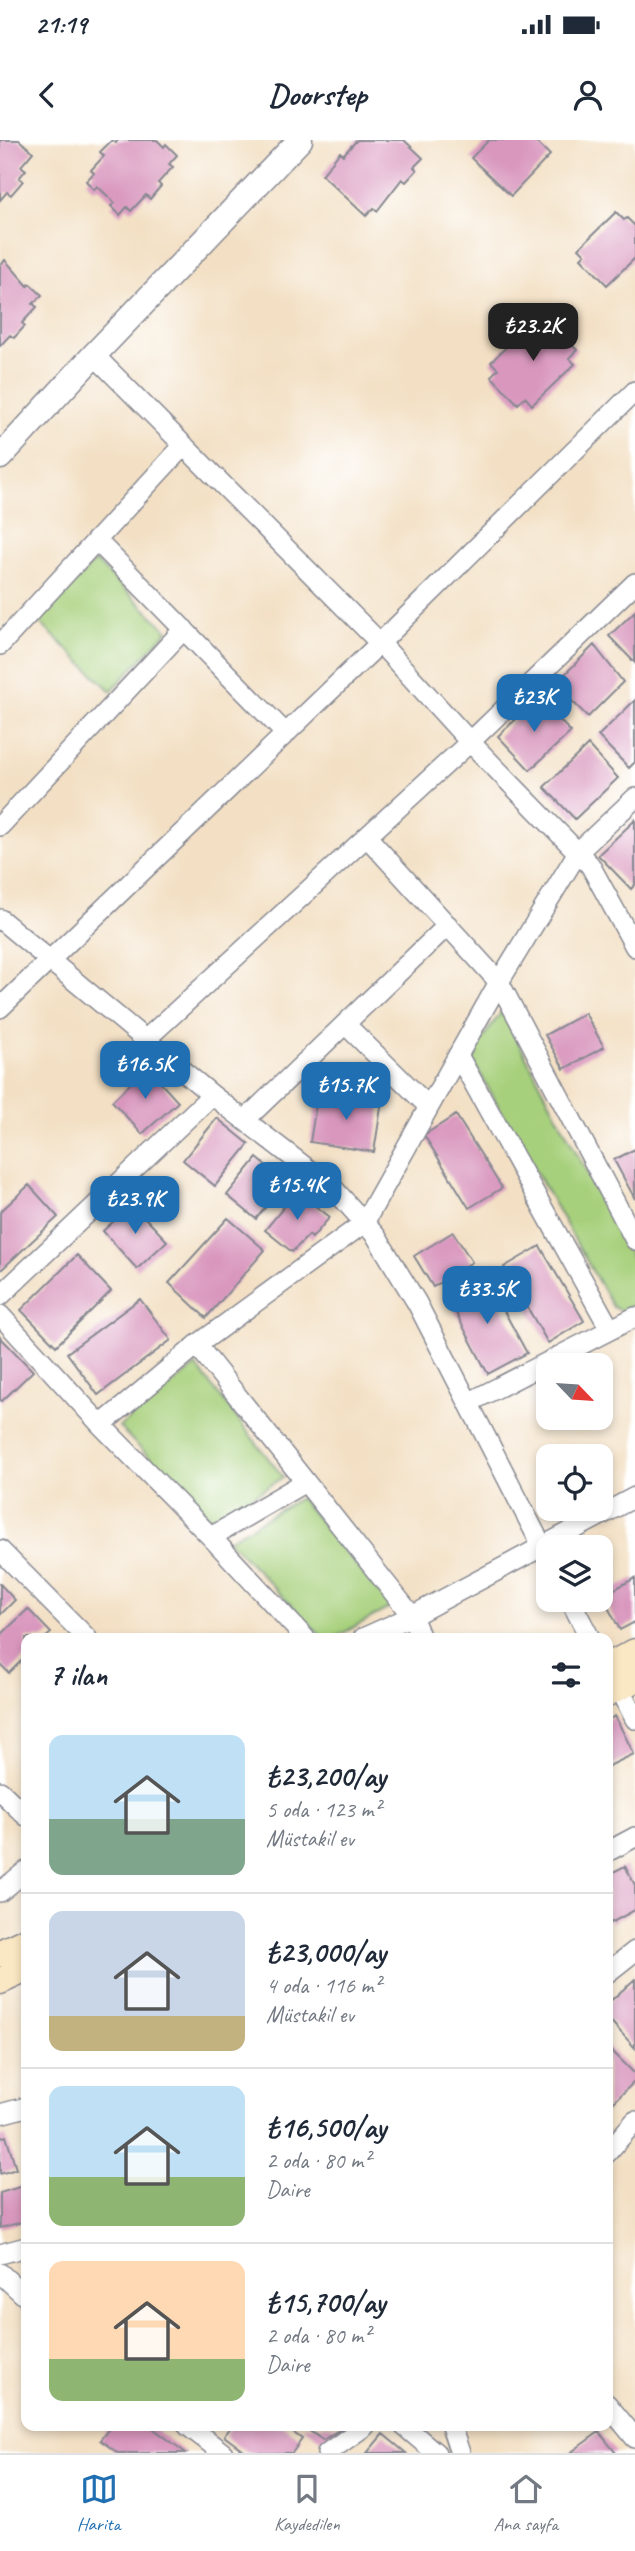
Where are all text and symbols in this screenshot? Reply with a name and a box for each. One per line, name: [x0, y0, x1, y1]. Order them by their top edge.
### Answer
text: 21:19: [35, 8, 87, 41]
text: Doorstep: [268, 74, 367, 115]
icon: back: [28, 76, 66, 114]
icon: person: [569, 76, 607, 114]
pin: ₺23.2K: [476, 304, 590, 363]
text: ₺23.2K: [504, 311, 562, 340]
pin: ₺23K: [493, 674, 575, 734]
text: ₺23K: [513, 682, 555, 711]
pin: ₺16.5K: [88, 1042, 202, 1101]
text: ₺16.5K: [116, 1049, 174, 1078]
pin: ₺15.7K: [289, 1062, 403, 1122]
text: ₺15.7K: [317, 1070, 375, 1099]
pin: ₺15.4K: [240, 1163, 354, 1222]
text: ₺15.4K: [268, 1170, 326, 1199]
pin: ₺23.9K: [78, 1176, 192, 1236]
text: ₺23.9K: [106, 1184, 164, 1213]
pin: ₺33.5K: [430, 1266, 544, 1326]
text: ₺33.5K: [458, 1274, 516, 1303]
north arrow: [536, 1353, 612, 1430]
map controls: [536, 1353, 613, 1612]
button: locate: [536, 1444, 613, 1521]
button: layers: [536, 1535, 613, 1612]
text: 7 ilan: [49, 1656, 107, 1694]
icon: filters: [547, 1656, 585, 1694]
text: ₺23,200/ay: [266, 1757, 386, 1795]
icon: home: [105, 1763, 189, 1847]
text: 5 oda · 123 m²: [266, 1795, 381, 1824]
text: Müstakil ev: [266, 1824, 354, 1853]
text: ₺23,000/ay: [266, 1933, 386, 1971]
icon: home: [105, 1939, 189, 2023]
text: 4 oda · 116 m²: [266, 1971, 381, 2000]
text: Müstakil ev: [266, 2000, 354, 2029]
text: ₺16,500/ay: [266, 2108, 386, 2146]
icon: home: [105, 2114, 189, 2198]
text: 2 oda · 80 m²: [266, 2146, 370, 2175]
text: Daire: [266, 2175, 309, 2204]
text: ₺15,700/ay: [266, 2283, 385, 2321]
icon: home: [105, 2289, 189, 2373]
text: 2 oda · 80 m²: [266, 2321, 370, 2350]
text: Daire: [266, 2350, 309, 2379]
tab: Harita: [77, 2470, 120, 2536]
tab: Kaydedilen: [274, 2470, 340, 2536]
tab: Ana sayfa: [493, 2470, 558, 2536]

